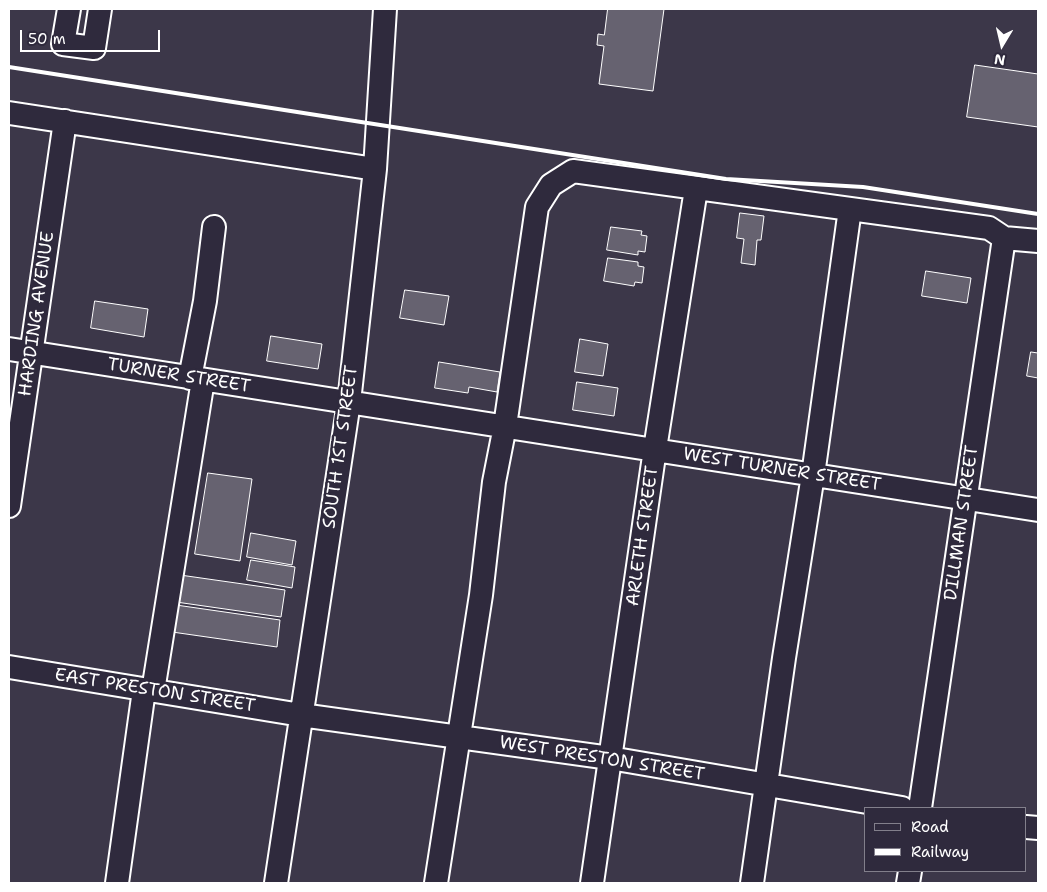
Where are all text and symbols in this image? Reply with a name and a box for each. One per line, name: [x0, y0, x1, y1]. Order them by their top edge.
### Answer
scale bar: [22, 20, 162, 52]
north arrow: [977, 20, 1027, 70]
text: 50 m: [28, 29, 66, 49]
text: N: [993, 50, 1007, 70]
street label: HARDING AVENUE: [15, 230, 59, 398]
street label: TURNER STREET: [106, 354, 252, 398]
street label: SOUTH 1ST STREET: [319, 364, 363, 530]
street label: WEST TURNER STREET: [681, 444, 883, 496]
street label: DILLMAN STREET: [940, 444, 984, 602]
street label: ARLETH STREET: [622, 464, 664, 608]
street label: EAST PRESTON STREET: [53, 664, 257, 718]
street label: WEST PRESTON STREET: [498, 732, 706, 786]
legend: [864, 807, 1027, 872]
text: Road: [911, 817, 949, 837]
text: Railway: [911, 842, 969, 862]

